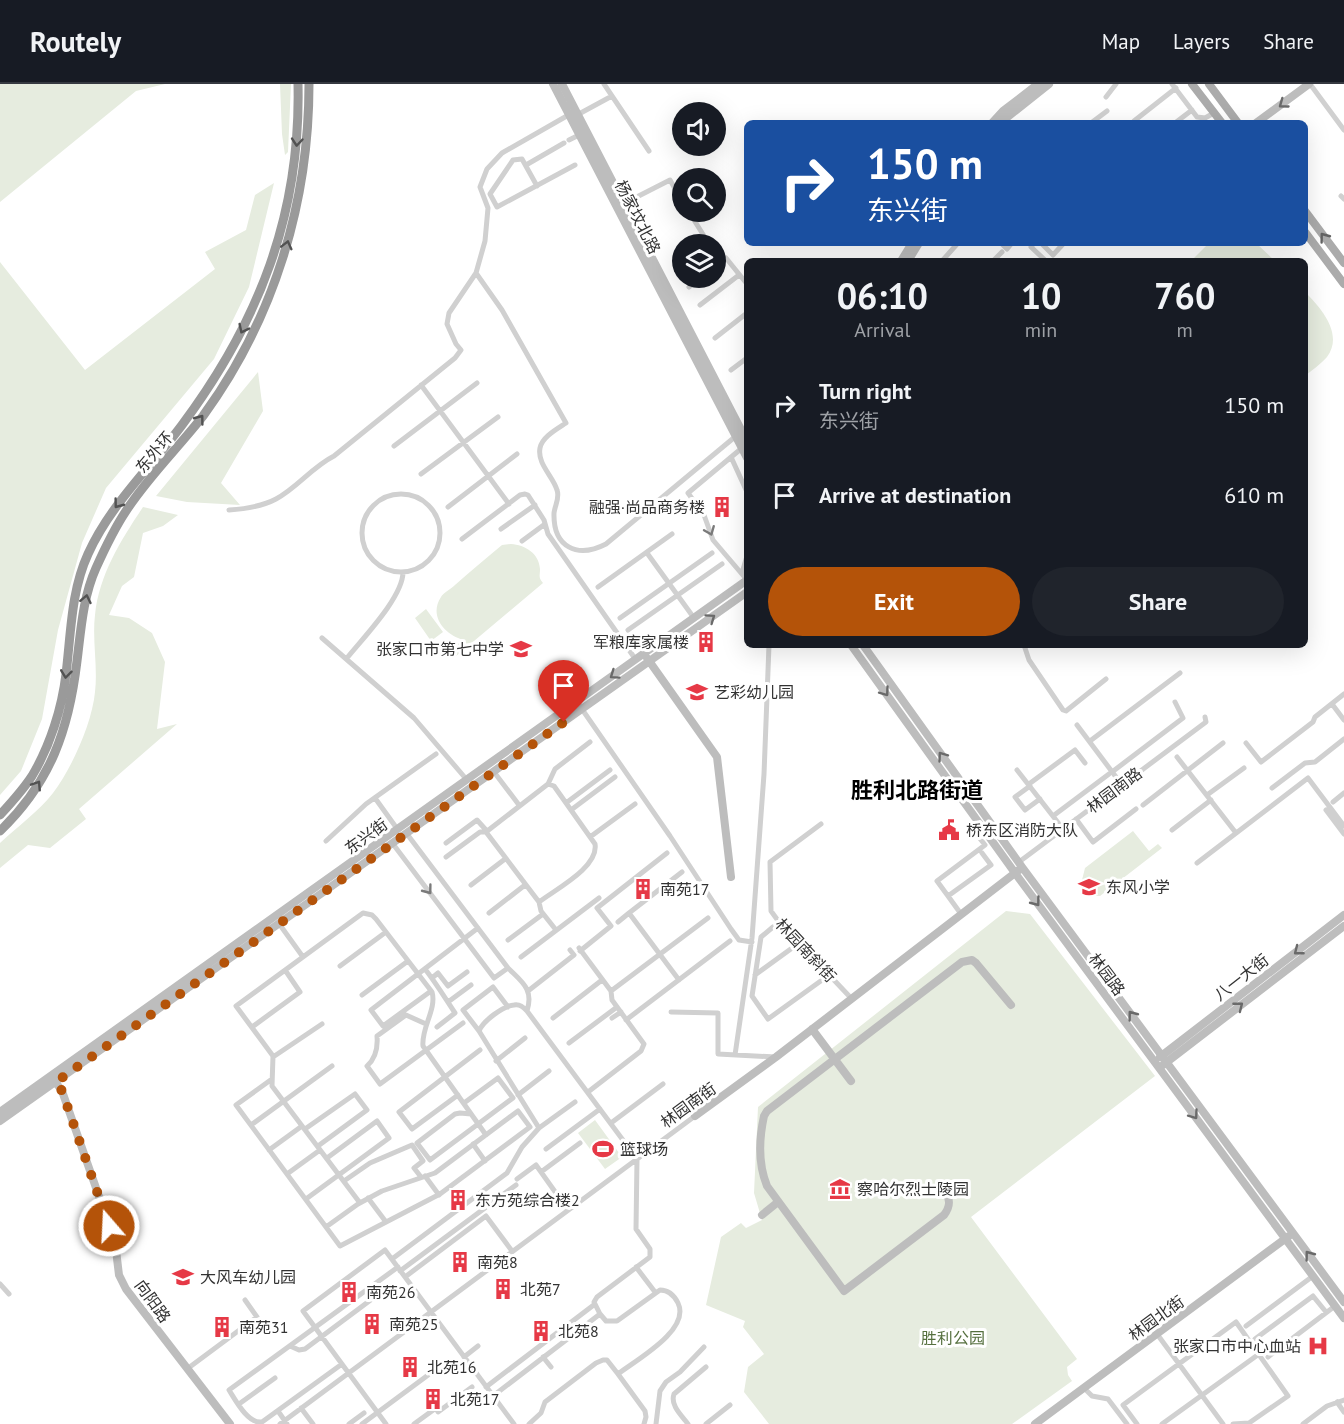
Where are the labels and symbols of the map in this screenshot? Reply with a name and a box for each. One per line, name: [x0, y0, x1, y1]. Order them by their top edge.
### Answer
one-way arrow: [1279, 96, 1290, 107]
one-way arrow: [291, 138, 304, 147]
street label: 杨家坟北路: [611, 177, 665, 257]
one-way arrow: [1321, 233, 1332, 244]
one-way arrow: [280, 241, 293, 251]
one-way arrow: [239, 322, 251, 333]
one-way arrow: [193, 414, 204, 425]
street label: 东外环: [131, 427, 177, 477]
building icon: 融强·尚品商务楼: [710, 495, 734, 519]
place label: 融强·尚品商务楼: [589, 497, 705, 517]
one-way arrow: [115, 498, 126, 509]
one-way arrow: [703, 525, 715, 536]
one-way arrow: [79, 594, 92, 604]
one-way arrow: [705, 614, 716, 625]
building icon: 军粮库家属楼: [694, 630, 718, 654]
place label: 军粮库家属楼: [593, 632, 689, 652]
school or university icon: 张家口市第七中学: [509, 637, 533, 661]
place label: 张家口市第七中学: [376, 639, 504, 659]
pin: [538, 660, 589, 722]
one-way arrow: [610, 668, 621, 679]
one-way arrow: [60, 669, 72, 678]
school or university icon: 艺彩幼儿园: [685, 680, 709, 704]
place label: 艺彩幼儿园: [714, 682, 794, 702]
one-way arrow: [878, 686, 889, 697]
one-way arrow: [939, 751, 950, 762]
street label: 林园南路: [1082, 763, 1146, 817]
district label: 胜利北路街道: [851, 776, 983, 804]
one-way arrow: [30, 781, 41, 792]
street label: 东兴街: [341, 814, 391, 858]
public building icon: 桥东区消防大队: [937, 818, 961, 842]
place label: 桥东区消防大队: [966, 820, 1078, 840]
school or university icon: 东风小学: [1077, 875, 1101, 899]
building icon: 南苑17: [631, 877, 655, 901]
place label: 东风小学: [1106, 877, 1170, 897]
place label: 南苑17: [660, 879, 709, 899]
one-way arrow: [421, 884, 432, 895]
one-way arrow: [1029, 895, 1040, 906]
street label: 林园南斜街: [771, 914, 841, 986]
one-way arrow: [1293, 943, 1304, 954]
street label: 林园路: [1085, 949, 1129, 999]
street label: 八一大街: [1210, 949, 1272, 1005]
one-way arrow: [1232, 1003, 1243, 1014]
one-way arrow: [1128, 1010, 1139, 1021]
street label: 林园南街: [656, 1078, 720, 1132]
one-way arrow: [1187, 1108, 1198, 1119]
sports icon: 篮球场: [591, 1137, 615, 1161]
place label: 篮球场: [620, 1139, 668, 1159]
museum icon: 察哈尔烈士陵园: [828, 1177, 852, 1201]
place label: 察哈尔烈士陵园: [857, 1179, 969, 1199]
building icon: 东方苑综合楼2: [446, 1188, 470, 1212]
place label: 东方苑综合楼2: [475, 1190, 580, 1210]
position arrow: [77, 1194, 141, 1258]
building icon: 南苑8: [448, 1250, 472, 1274]
one-way arrow: [1305, 1251, 1316, 1262]
place label: 南苑8: [477, 1252, 518, 1272]
school or university icon: 大风车幼儿园: [171, 1265, 195, 1289]
place label: 大风车幼儿园: [200, 1267, 296, 1287]
street label: 向阳路: [131, 1276, 175, 1326]
building icon: 北苑7: [491, 1277, 515, 1301]
place label: 北苑7: [520, 1279, 561, 1299]
building icon: 南苑26: [337, 1280, 361, 1304]
place label: 南苑26: [366, 1282, 415, 1302]
street label: 林园北街: [1124, 1291, 1188, 1345]
building icon: 南苑25: [360, 1312, 384, 1336]
place label: 南苑25: [389, 1314, 438, 1334]
building icon: 南苑31: [210, 1315, 234, 1339]
place label: 南苑31: [239, 1317, 288, 1337]
building icon: 北苑8: [529, 1319, 553, 1343]
place label: 北苑8: [558, 1321, 599, 1341]
park label: 胜利公园: [921, 1328, 985, 1348]
hospital icon: 张家口市中心血站: [1306, 1334, 1330, 1358]
place label: 张家口市中心血站: [1173, 1336, 1301, 1356]
building icon: 北苑16: [398, 1355, 422, 1379]
place label: 北苑16: [427, 1357, 476, 1377]
building icon: 北苑17: [421, 1387, 445, 1411]
place label: 北苑17: [450, 1389, 499, 1409]

